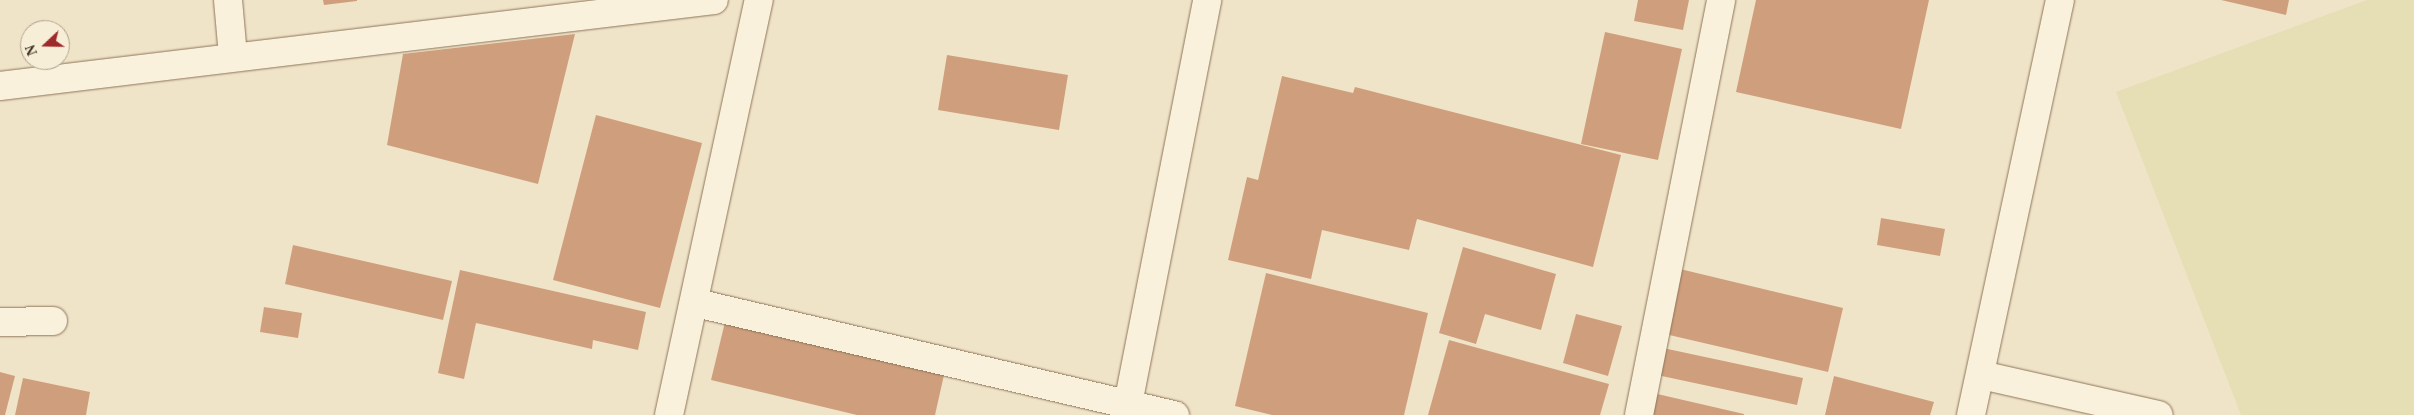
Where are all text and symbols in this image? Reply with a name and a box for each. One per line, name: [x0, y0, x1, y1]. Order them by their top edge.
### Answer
north arrow: [20, 20, 70, 70]
text: N: [23, 43, 40, 58]

